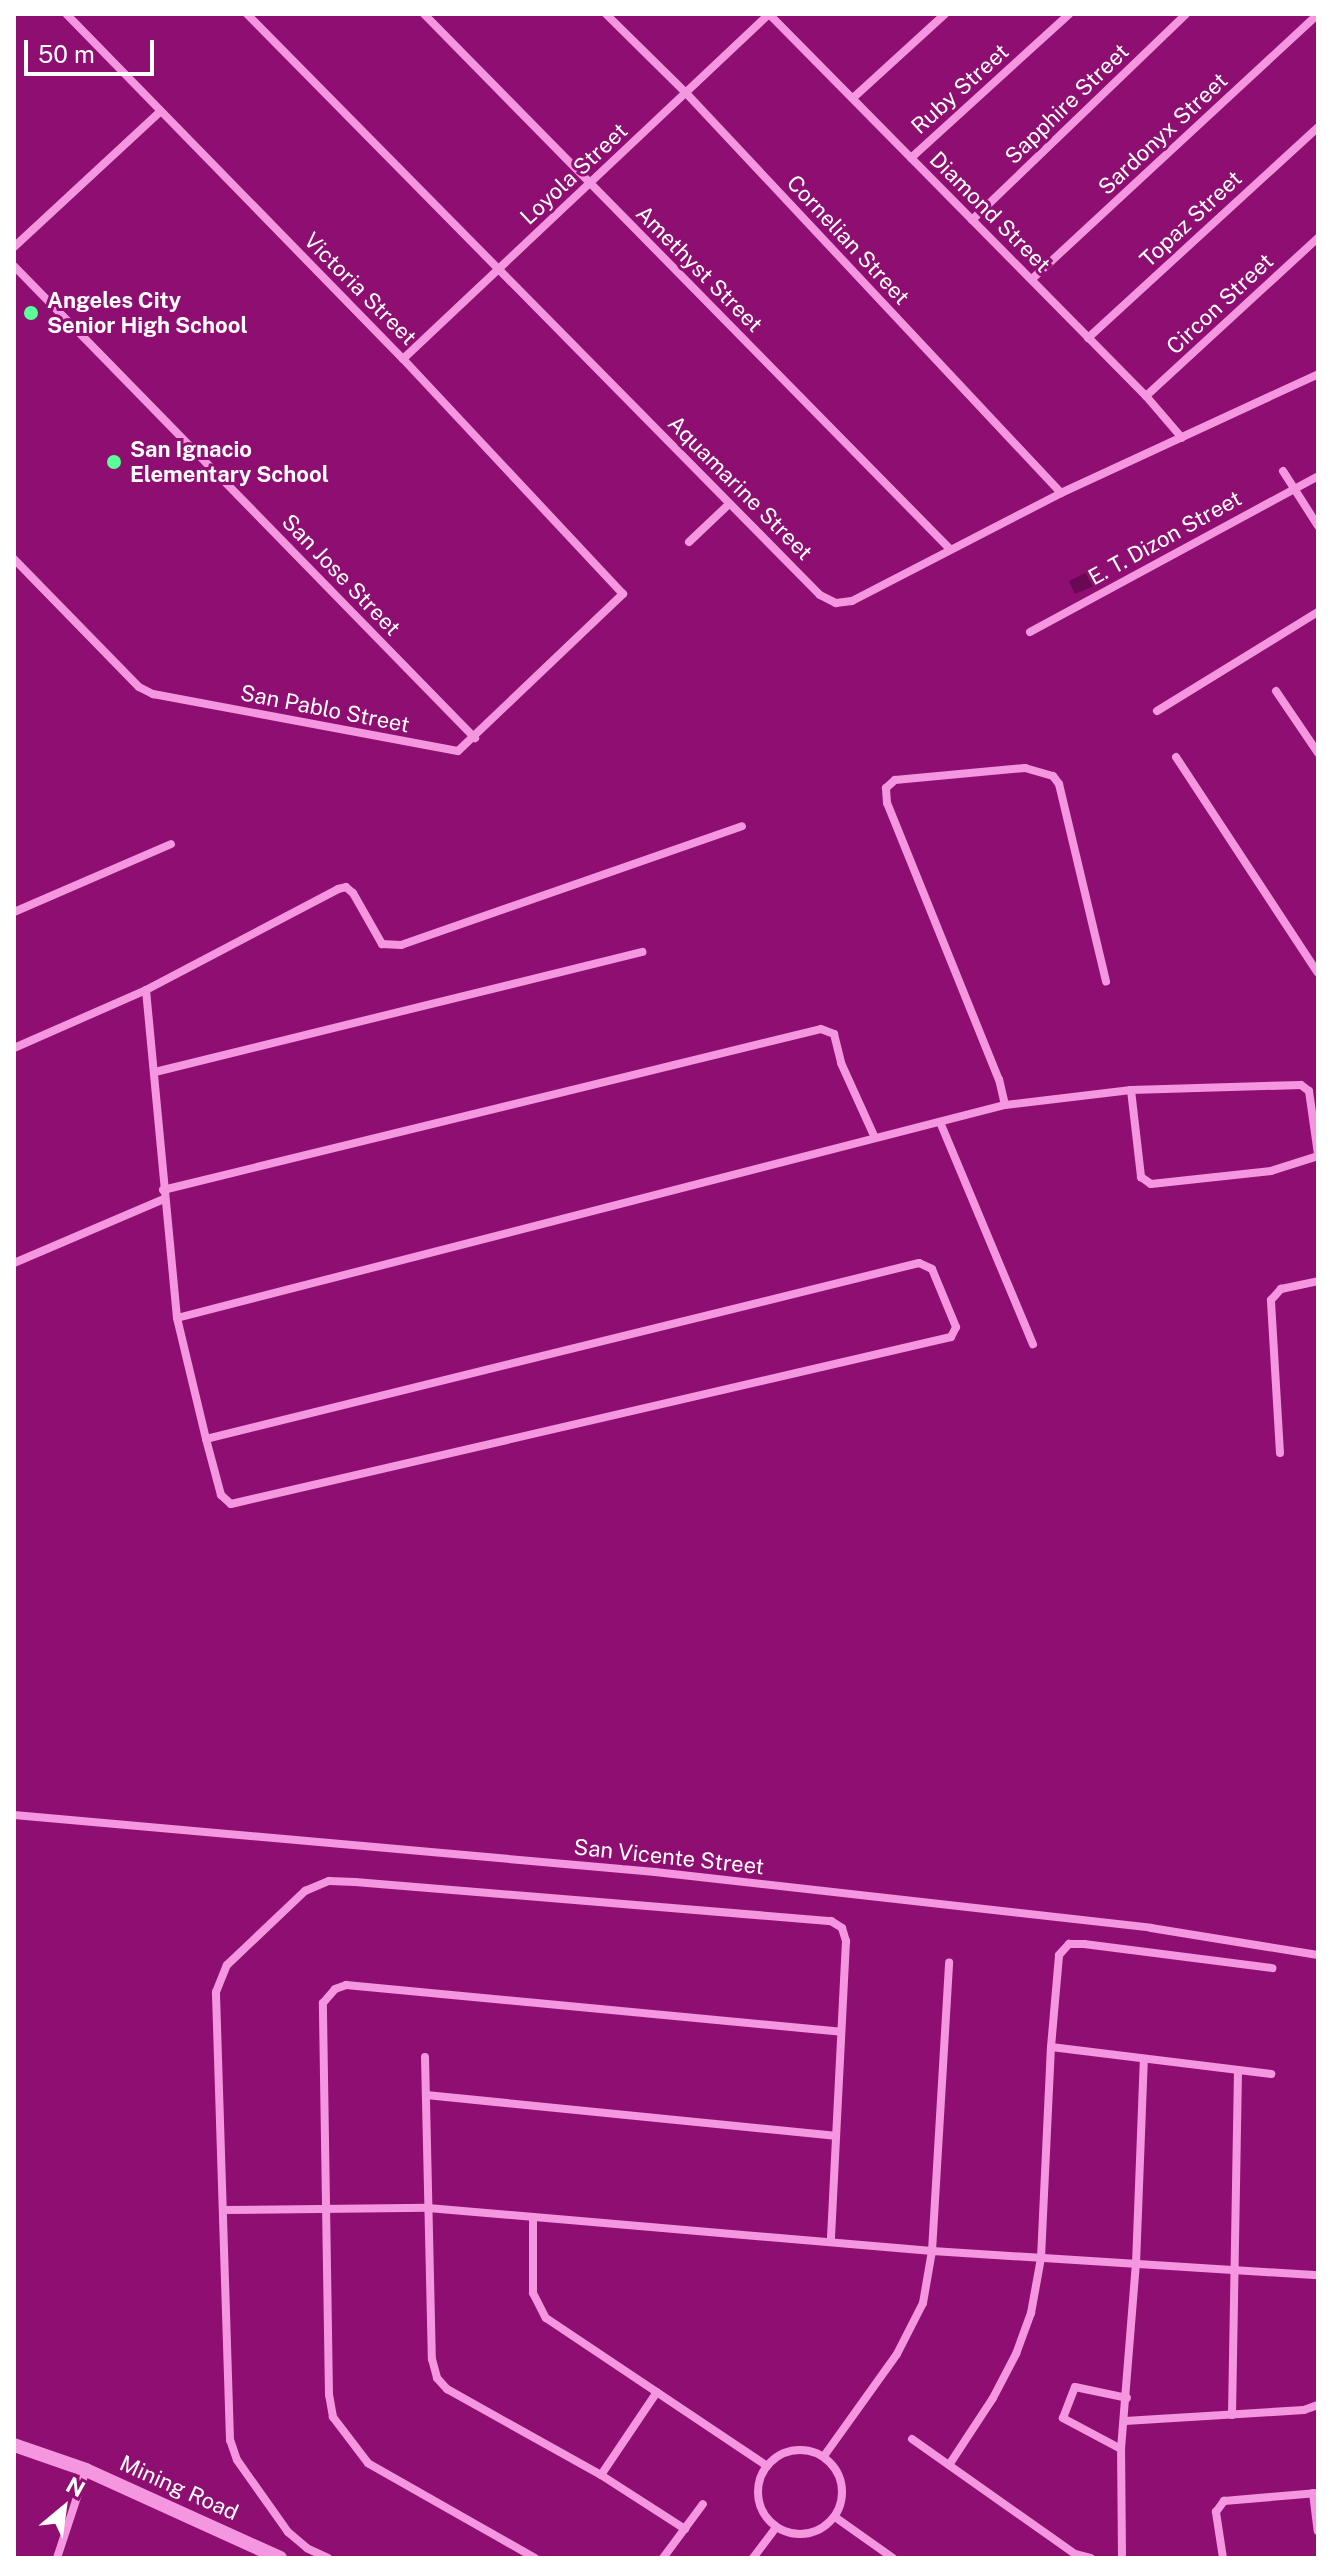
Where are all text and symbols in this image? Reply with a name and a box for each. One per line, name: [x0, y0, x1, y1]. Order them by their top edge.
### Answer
scale bar: [28, 24, 158, 74]
street label: Ruby Street: [906, 38, 1014, 140]
street label: Sapphire Street: [1000, 38, 1134, 170]
text: 50 m: [38, 40, 95, 68]
street label: Sardonyx Street: [1093, 67, 1233, 201]
street label: Loyola Street: [515, 118, 633, 230]
street label: Diamond Street: [924, 146, 1056, 278]
street label: Topaz Street: [1135, 165, 1247, 273]
street label: Cornelian Street: [781, 170, 915, 310]
street label: Amethyst Street: [630, 200, 768, 338]
street label: Victoria Street: [298, 227, 422, 351]
street label: Circon Street: [1161, 248, 1279, 360]
place label: Angeles City Senior High School: [47, 287, 248, 338]
marker: Angeles City Senior High School: [22, 304, 40, 322]
street label: Aquamarine Street: [662, 410, 818, 566]
place label: San Ignacio Elementary School: [130, 436, 329, 488]
marker: San Ignacio Elementary School: [105, 453, 123, 471]
street label: E. T. Dizon Street: [1084, 485, 1246, 591]
street label: San Jose Street: [276, 509, 406, 641]
street label: San Pablo Street: [238, 680, 412, 738]
street label: San Vicente Street: [572, 1834, 766, 1880]
street label: Mining Road: [116, 2450, 242, 2526]
north arrow: [24, 2468, 104, 2548]
text: N: [62, 2471, 89, 2503]

